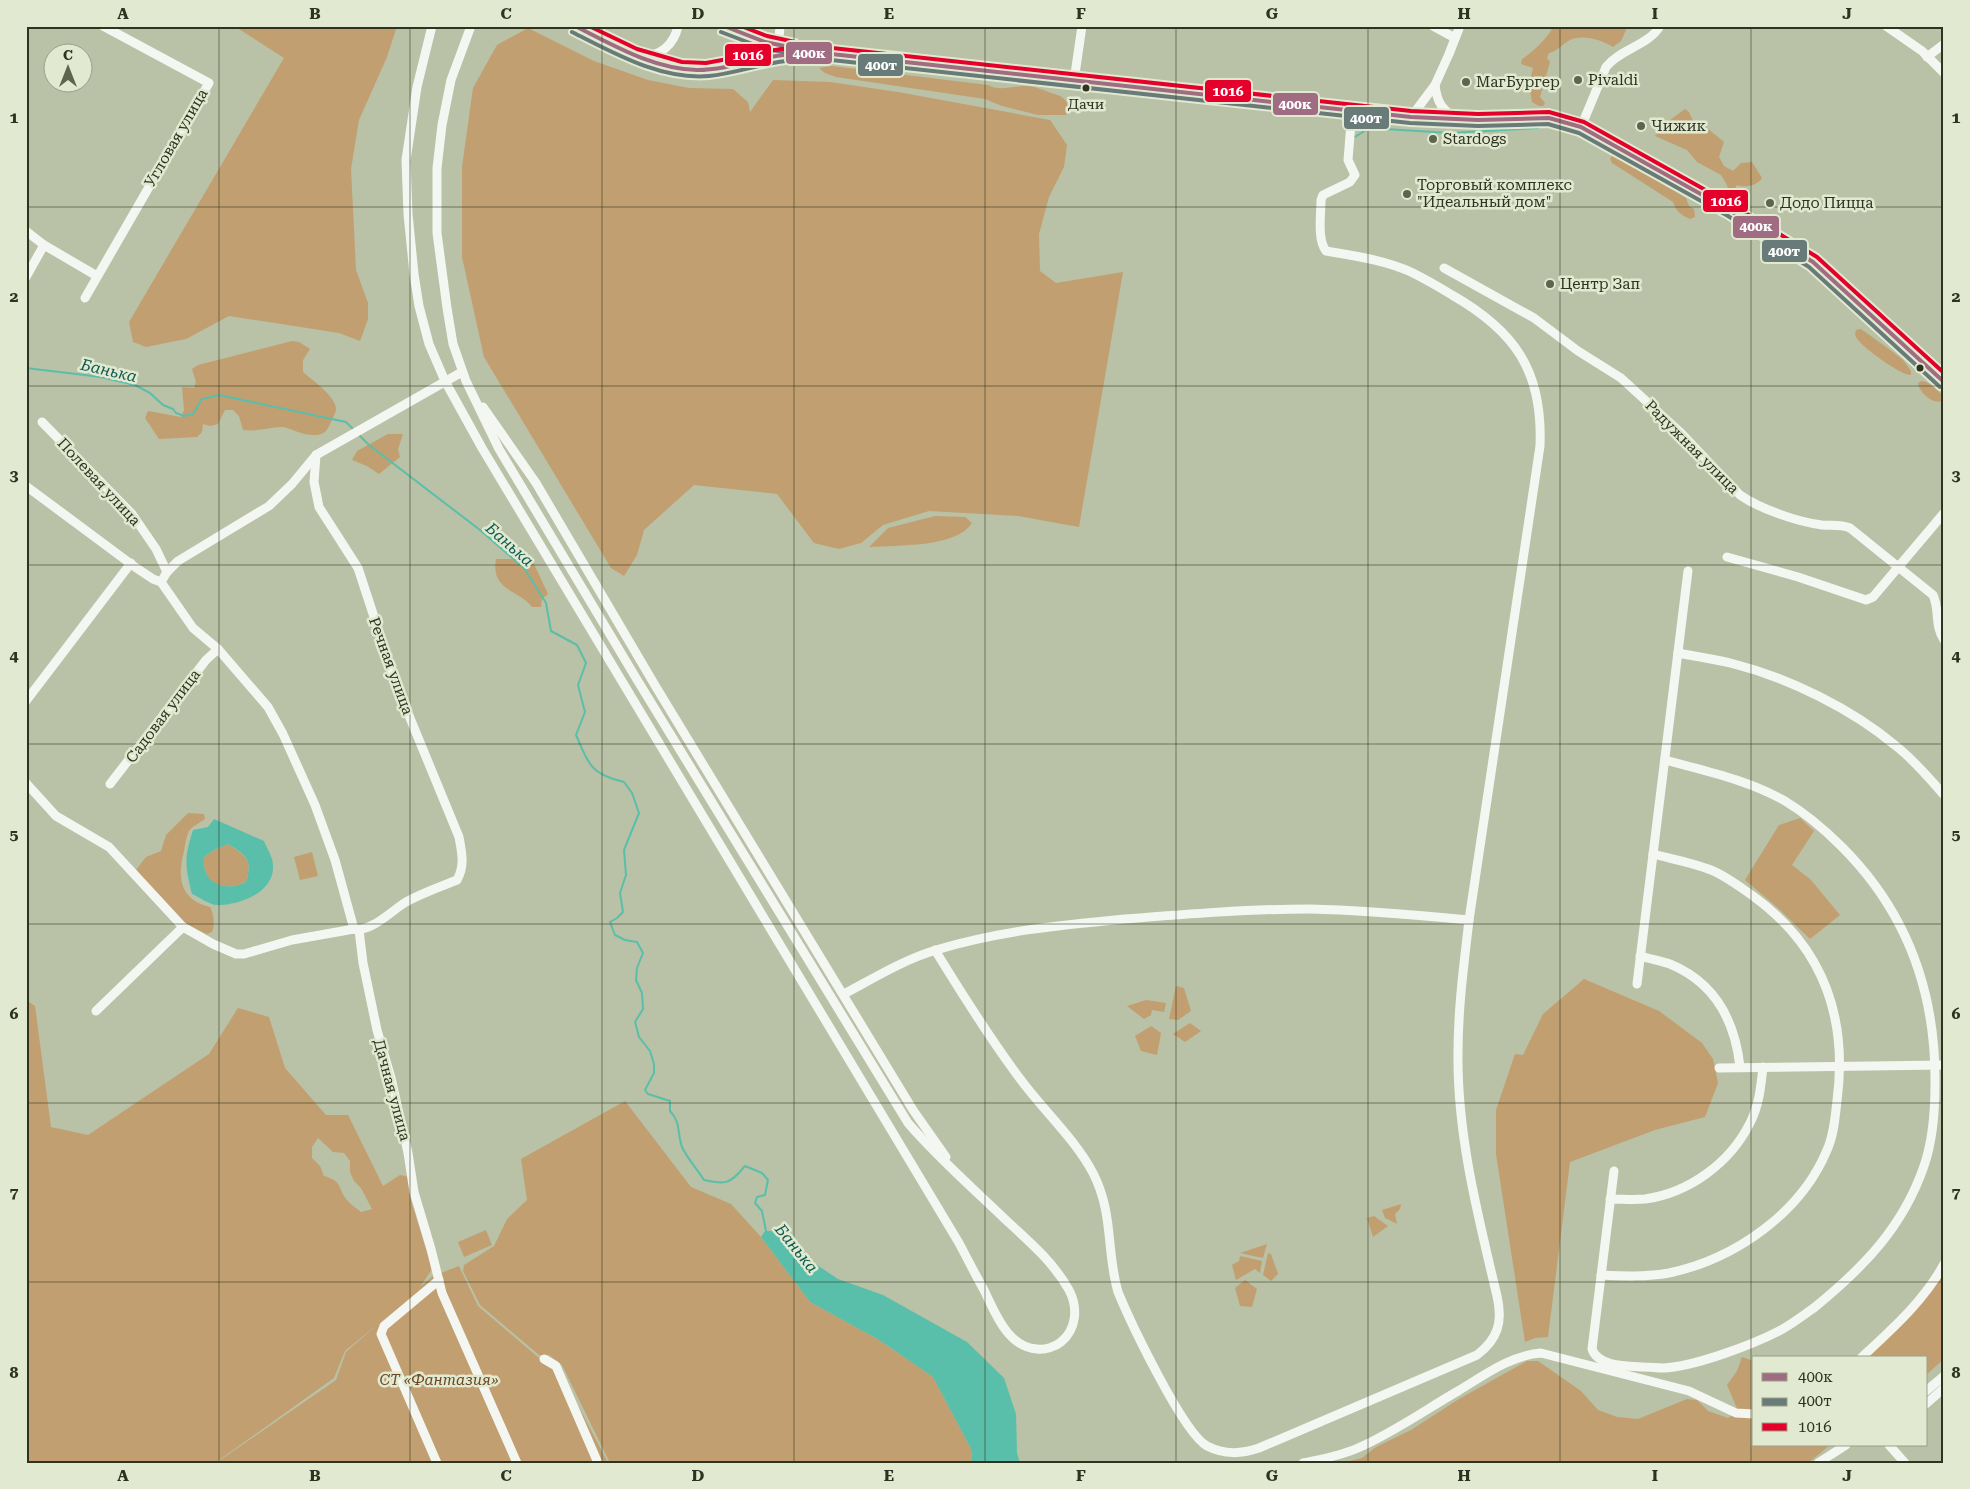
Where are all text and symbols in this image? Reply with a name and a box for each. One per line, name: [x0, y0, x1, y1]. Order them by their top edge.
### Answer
text: A: [117, 4, 129, 23]
text: B: [309, 4, 321, 23]
text: C: [500, 4, 512, 23]
text: D: [692, 4, 705, 23]
text: E: [884, 4, 894, 23]
text: F: [1076, 4, 1086, 23]
text: G: [1266, 4, 1279, 23]
text: H: [1457, 4, 1471, 23]
text: I: [1652, 4, 1658, 23]
text: J: [1842, 4, 1852, 23]
line badge: 400к: [785, 41, 833, 65]
north arrow: [42, 42, 92, 92]
line badge: 1016: [724, 43, 772, 67]
text: 400к: [792, 45, 826, 61]
text: С: [63, 47, 73, 63]
text: 1016: [732, 47, 764, 63]
line badge: 400т: [857, 53, 904, 77]
text: 400т: [865, 57, 898, 73]
place label: Pivaldi: [1588, 71, 1638, 89]
place label: МагБургер: [1476, 73, 1560, 91]
marker: Pivaldi: [1572, 74, 1584, 86]
marker: МагБургер: [1460, 76, 1472, 88]
line badge: 1016: [1204, 79, 1252, 103]
marker: Дачи: [1081, 83, 1091, 93]
text: 1016: [1212, 83, 1244, 99]
street label: Угловая улица: [141, 86, 211, 190]
line badge: 400к: [1272, 92, 1319, 116]
place label: Дачи: [1068, 96, 1104, 112]
text: 400к: [1278, 96, 1312, 112]
line badge: 400т: [1343, 106, 1390, 130]
text: 1: [10, 108, 19, 127]
text: 1: [1952, 108, 1961, 127]
text: 400т: [1350, 110, 1383, 126]
place label: Чижик: [1651, 117, 1707, 135]
marker: Чижик: [1635, 120, 1647, 132]
place label: Stardogs: [1443, 130, 1506, 148]
marker: Stardogs: [1427, 133, 1439, 145]
place label: Торговый комплекс "Идеальный дом": [1417, 176, 1572, 211]
marker: Торговый комплекс "Идеальный дом": [1401, 188, 1413, 200]
line badge: 1016: [1702, 189, 1749, 213]
text: 1016: [1710, 193, 1742, 209]
place label: Додо Пицца: [1780, 194, 1873, 212]
marker: Додо Пицца: [1764, 197, 1776, 209]
line badge: 400к: [1732, 215, 1780, 239]
text: 400к: [1739, 218, 1773, 234]
line badge: 400т: [1761, 239, 1808, 263]
text: 400т: [1768, 243, 1801, 259]
place label: Центр Зап: [1560, 275, 1640, 293]
marker: Центр Зап: [1544, 278, 1556, 290]
text: 2: [10, 287, 19, 306]
text: 2: [1952, 287, 1961, 306]
water label: Банька: [78, 355, 139, 386]
unlabelled marker: [1915, 363, 1925, 373]
street label: Радужная улица: [1641, 396, 1743, 498]
street label: Полевая улица: [54, 434, 144, 530]
text: 3: [10, 466, 19, 485]
text: 3: [1952, 466, 1961, 485]
water label: Банька: [481, 518, 538, 571]
street label: Речная улица: [365, 615, 417, 717]
text: 4: [10, 646, 19, 665]
text: 4: [1952, 646, 1961, 665]
street label: Садовая улица: [122, 666, 204, 766]
text: 5: [10, 825, 19, 844]
text: 5: [1952, 825, 1961, 844]
text: 6: [10, 1004, 19, 1023]
text: 6: [1952, 1004, 1961, 1023]
street label: Дачная улица: [370, 1037, 414, 1143]
text: 7: [10, 1183, 19, 1202]
text: 7: [1952, 1183, 1961, 1202]
water label: Банька: [771, 1219, 822, 1277]
legend: [1752, 1356, 1928, 1446]
text: 8: [10, 1363, 19, 1382]
text: 8: [1952, 1363, 1961, 1382]
text: 400к: [1798, 1368, 1833, 1386]
park label: СТ «Фантазия»: [380, 1371, 498, 1389]
text: 400т: [1798, 1392, 1832, 1410]
text: 1016: [1798, 1418, 1832, 1436]
text: A: [117, 1466, 129, 1485]
text: B: [309, 1466, 321, 1485]
text: C: [500, 1466, 512, 1485]
text: D: [692, 1466, 705, 1485]
text: E: [884, 1466, 894, 1485]
text: F: [1076, 1466, 1086, 1485]
text: G: [1266, 1466, 1279, 1485]
text: H: [1457, 1466, 1471, 1485]
text: I: [1652, 1466, 1658, 1485]
text: J: [1842, 1466, 1852, 1485]

